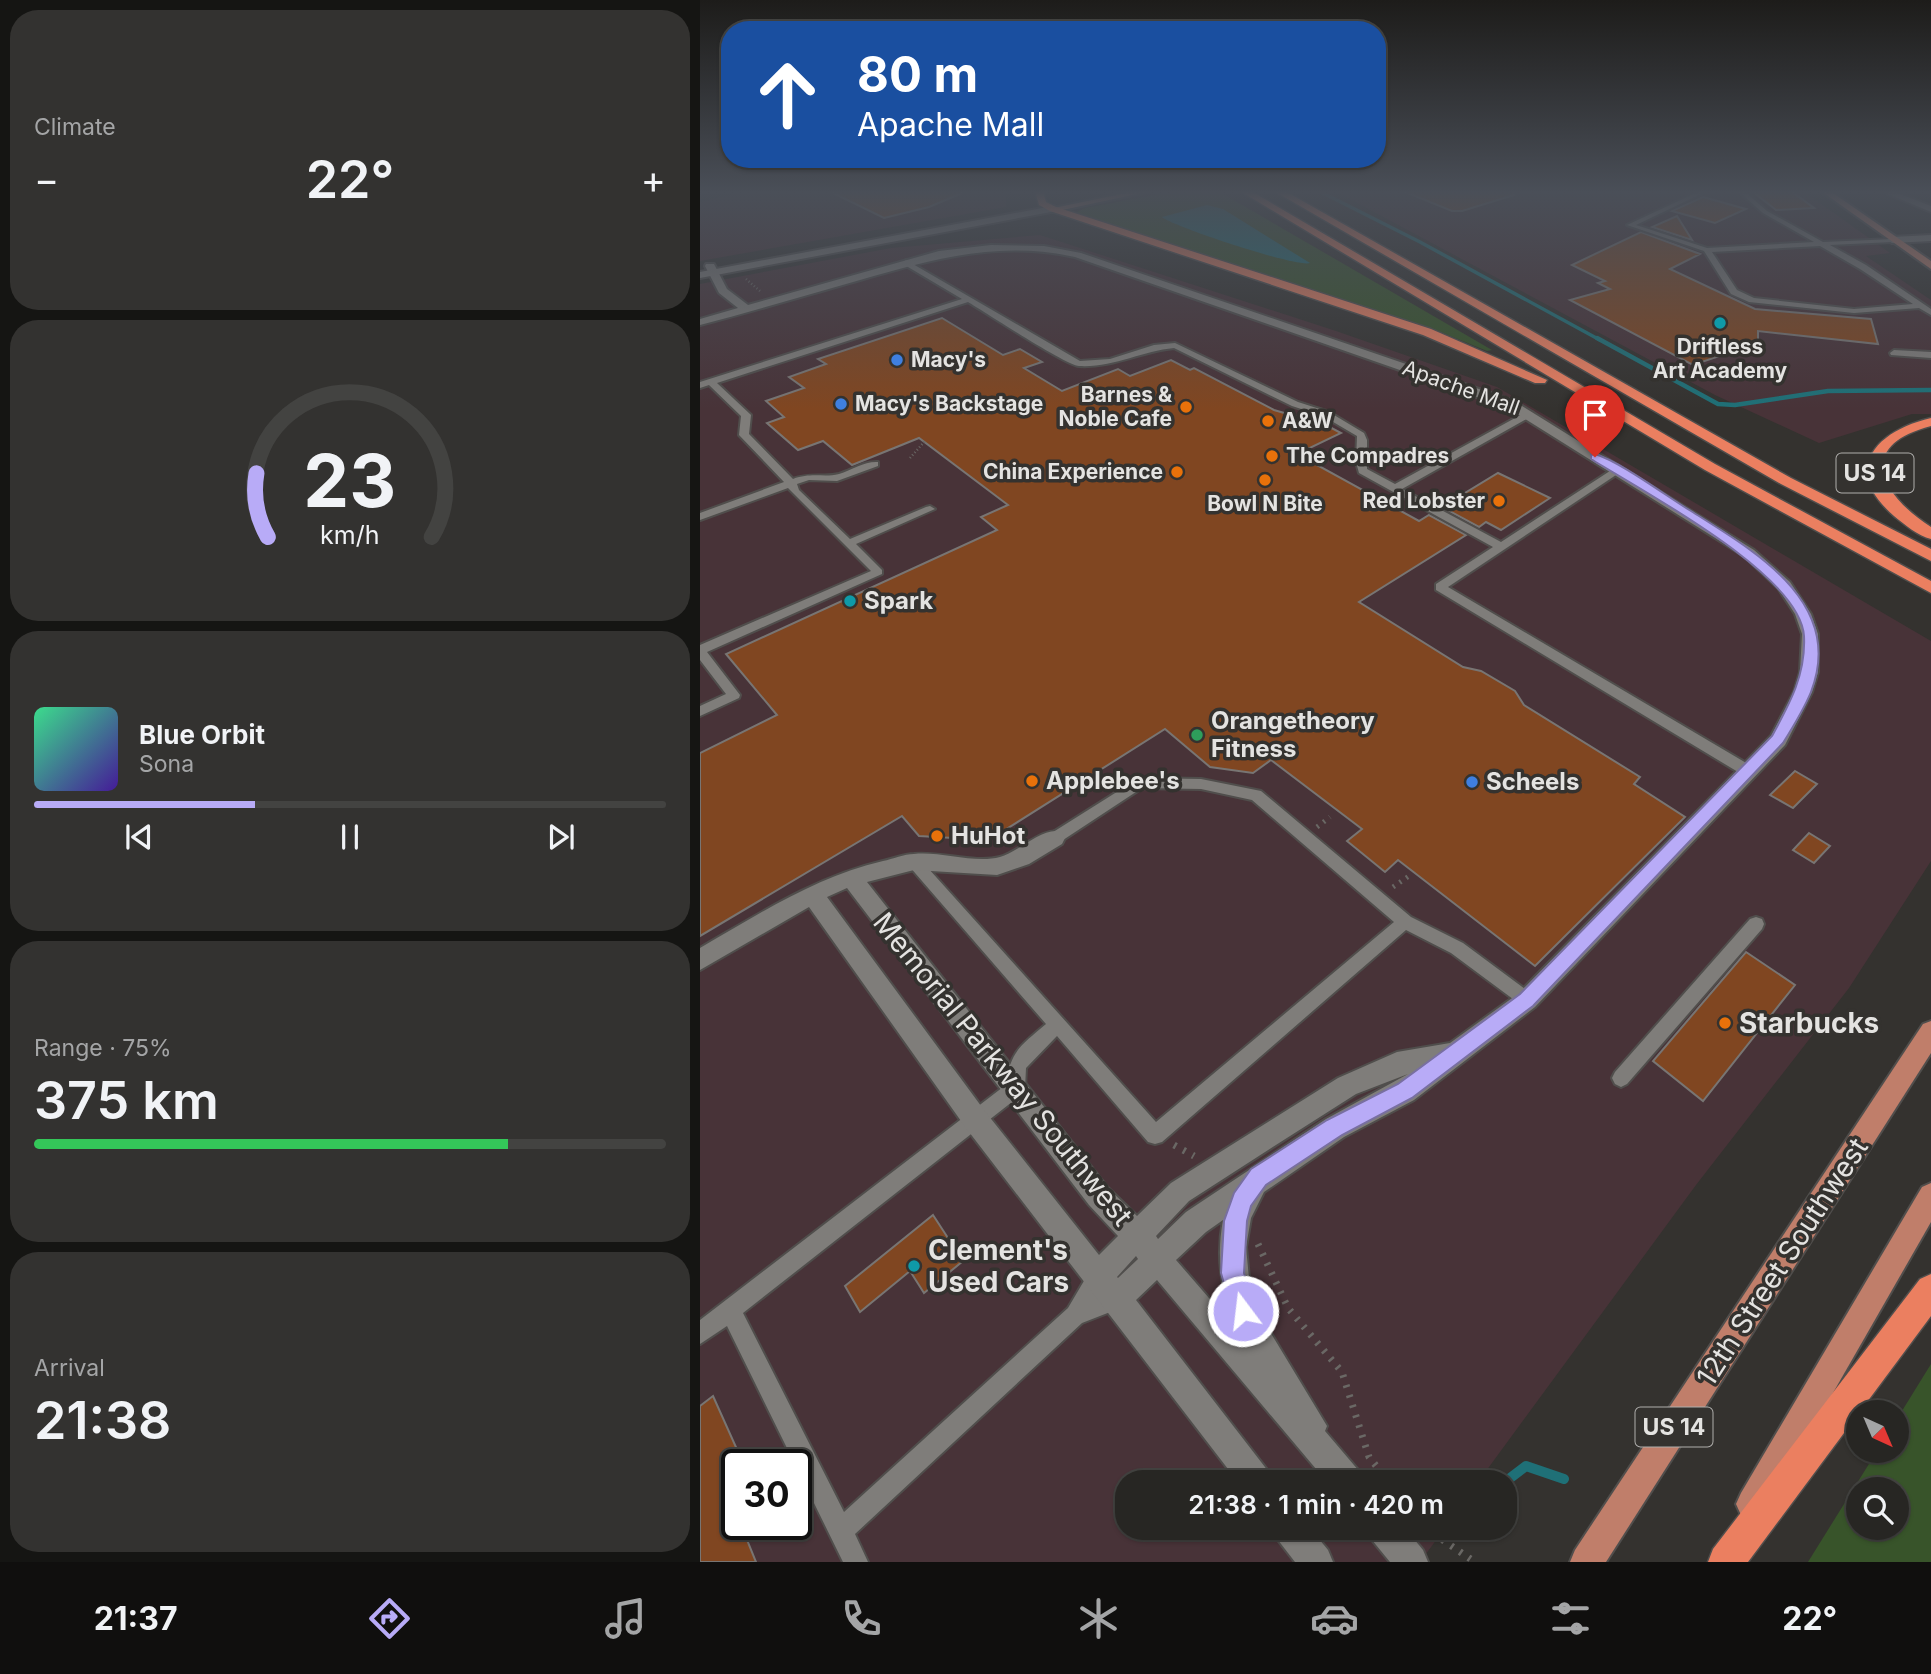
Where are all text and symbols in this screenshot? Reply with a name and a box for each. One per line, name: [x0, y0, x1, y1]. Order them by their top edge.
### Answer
text: 80 m: [857, 45, 978, 104]
icon: ahead: [742, 49, 833, 140]
text: Apache Mall: [857, 105, 1044, 144]
text: Climate: [34, 113, 116, 141]
text: 22°: [306, 148, 394, 211]
text: −: [34, 156, 59, 202]
text: +: [641, 156, 666, 202]
marker: Driftless Art Academy: [1712, 315, 1728, 331]
place label: Driftless Art Academy: [1653, 334, 1788, 383]
place label: Macy's: [911, 347, 986, 372]
marker: Macy's: [889, 352, 905, 368]
street label: Apache Mall: [1399, 355, 1523, 420]
place label: Barnes & Noble Cafe: [1059, 382, 1173, 431]
pin: [1565, 385, 1625, 457]
place label: Macy's Backstage: [855, 391, 1043, 416]
marker: Macy's Backstage: [833, 396, 849, 412]
icon: arrive: [1576, 396, 1614, 434]
marker: Barnes & Noble Cafe: [1178, 399, 1194, 415]
place label: A&W: [1282, 408, 1333, 433]
marker: A&W: [1260, 413, 1276, 429]
text: 23: [304, 436, 396, 525]
place label: The Compadres: [1286, 443, 1449, 468]
marker: The Compadres: [1264, 448, 1280, 464]
road number: US 14: [1836, 453, 1914, 492]
place label: China Experience: [983, 459, 1163, 484]
marker: China Experience: [1169, 464, 1185, 480]
marker: Bowl N Bite: [1257, 472, 1273, 488]
place label: Red Lobster: [1362, 488, 1485, 513]
place label: Bowl N Bite: [1207, 491, 1323, 516]
marker: Red Lobster: [1491, 493, 1507, 509]
text: km/h: [320, 519, 380, 549]
place label: Spark: [864, 586, 933, 615]
marker: Spark: [842, 593, 858, 609]
place label: Orangetheory Fitness: [1211, 706, 1375, 763]
text: Blue Orbit: [139, 719, 265, 750]
marker: Orangetheory Fitness: [1189, 727, 1205, 743]
text: Sona: [139, 750, 194, 778]
place label: Applebee's: [1046, 766, 1180, 795]
place label: Scheels: [1486, 767, 1579, 796]
marker: Applebee's: [1024, 773, 1040, 789]
marker: Scheels: [1464, 774, 1480, 790]
icon: previous: [120, 818, 158, 856]
icon: pause: [331, 818, 369, 856]
icon: next: [542, 818, 580, 856]
place label: HuHot: [951, 821, 1026, 850]
marker: HuHot: [929, 828, 945, 844]
street label: Memorial Parkway Southwest: [866, 906, 1140, 1232]
place label: Starbucks: [1739, 1006, 1879, 1040]
marker: Starbucks: [1717, 1015, 1733, 1031]
text: Range · 75%: [34, 1034, 172, 1062]
text: 375 km: [34, 1069, 219, 1132]
street label: 12th Street Southwest: [1689, 1132, 1875, 1392]
place label: Clement's Used Cars: [928, 1233, 1069, 1299]
marker: Clement's Used Cars: [906, 1258, 922, 1274]
position arrow: [1206, 1274, 1280, 1348]
text: Arrival: [34, 1354, 105, 1382]
text: 21:38: [34, 1389, 171, 1452]
north arrow: [1846, 1400, 1909, 1463]
map controls: [1846, 1400, 1909, 1540]
road number: US 14: [1636, 1408, 1712, 1446]
speed limit sign: 30: [721, 1449, 812, 1540]
button: search: [1846, 1477, 1909, 1540]
text: 21:38 · 1 min · 420 m: [1188, 1489, 1444, 1520]
icon: directions: [365, 1594, 414, 1643]
icon: music: [601, 1594, 650, 1643]
icon: phone: [837, 1594, 886, 1643]
icon: climate: [1074, 1594, 1123, 1643]
icon: car: [1310, 1594, 1359, 1643]
icon: filters: [1546, 1594, 1595, 1643]
text: 21:37: [94, 1599, 178, 1638]
text: 22°: [1782, 1599, 1837, 1638]

